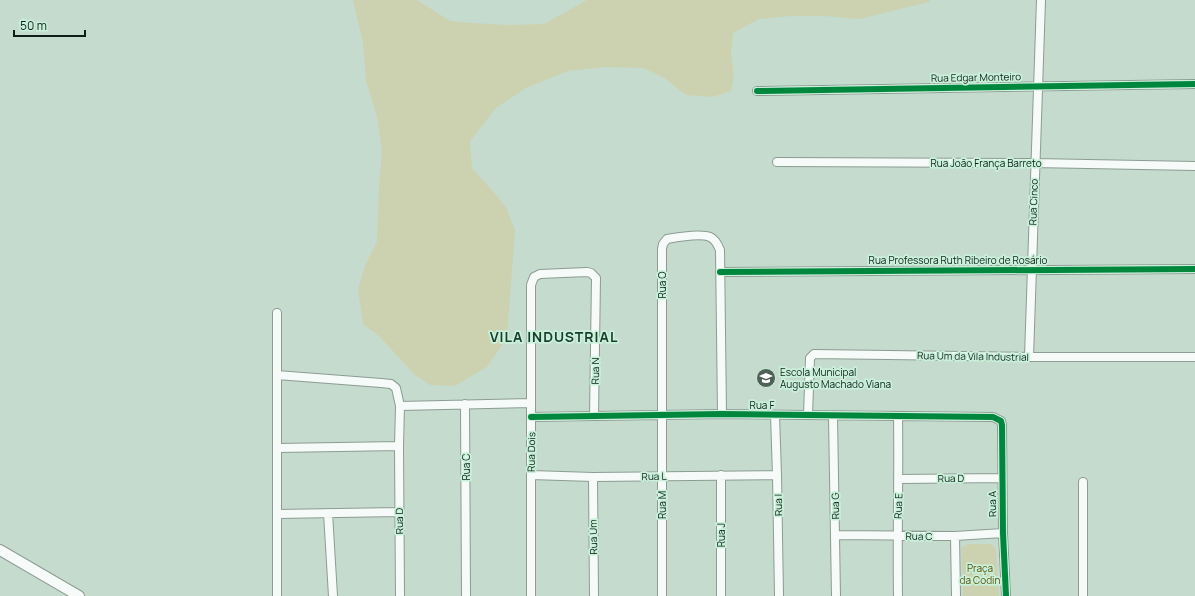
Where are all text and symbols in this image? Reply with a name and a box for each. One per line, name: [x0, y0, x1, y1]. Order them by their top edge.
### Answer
scale bar: [14, 12, 85, 38]
text: 50 m: [20, 17, 47, 34]
street label: Rua Edgar Monteiro: [931, 69, 1021, 85]
street label: Rua João França Barreto: [930, 156, 1042, 170]
street label: Rua Cinco: [1025, 178, 1041, 225]
street label: Rua Professora Ruth Ribeiro de Rosário: [869, 253, 1047, 267]
street label: Rua O: [655, 271, 669, 299]
district label: VILA INDUSTRIAL: [490, 327, 618, 346]
street label: Rua Um da Vila Industrial: [917, 348, 1029, 364]
street label: Rua N: [588, 357, 602, 384]
place label: Escola Municipal Augusto Machado Viana: [780, 365, 891, 391]
school or university icon: Escola Municipal Augusto Machado Viana: [755, 367, 777, 389]
street label: Rua F: [750, 398, 774, 412]
street label: Rua Dois: [524, 432, 538, 472]
street label: Rua C: [459, 454, 473, 480]
street label: Rua L: [641, 469, 667, 483]
street label: Rua D: [938, 471, 965, 485]
street label: Rua A: [985, 490, 999, 517]
street label: Rua M: [655, 491, 669, 519]
street label: Rua G: [828, 492, 842, 520]
street label: Rua E: [891, 493, 905, 519]
street label: Rua I: [771, 494, 785, 516]
street label: Rua D: [392, 507, 406, 534]
street label: Rua Um: [586, 519, 600, 555]
street label: Rua J: [714, 523, 728, 547]
street label: Rua C: [905, 529, 933, 543]
park label: Praça da Codin: [960, 561, 1000, 587]

